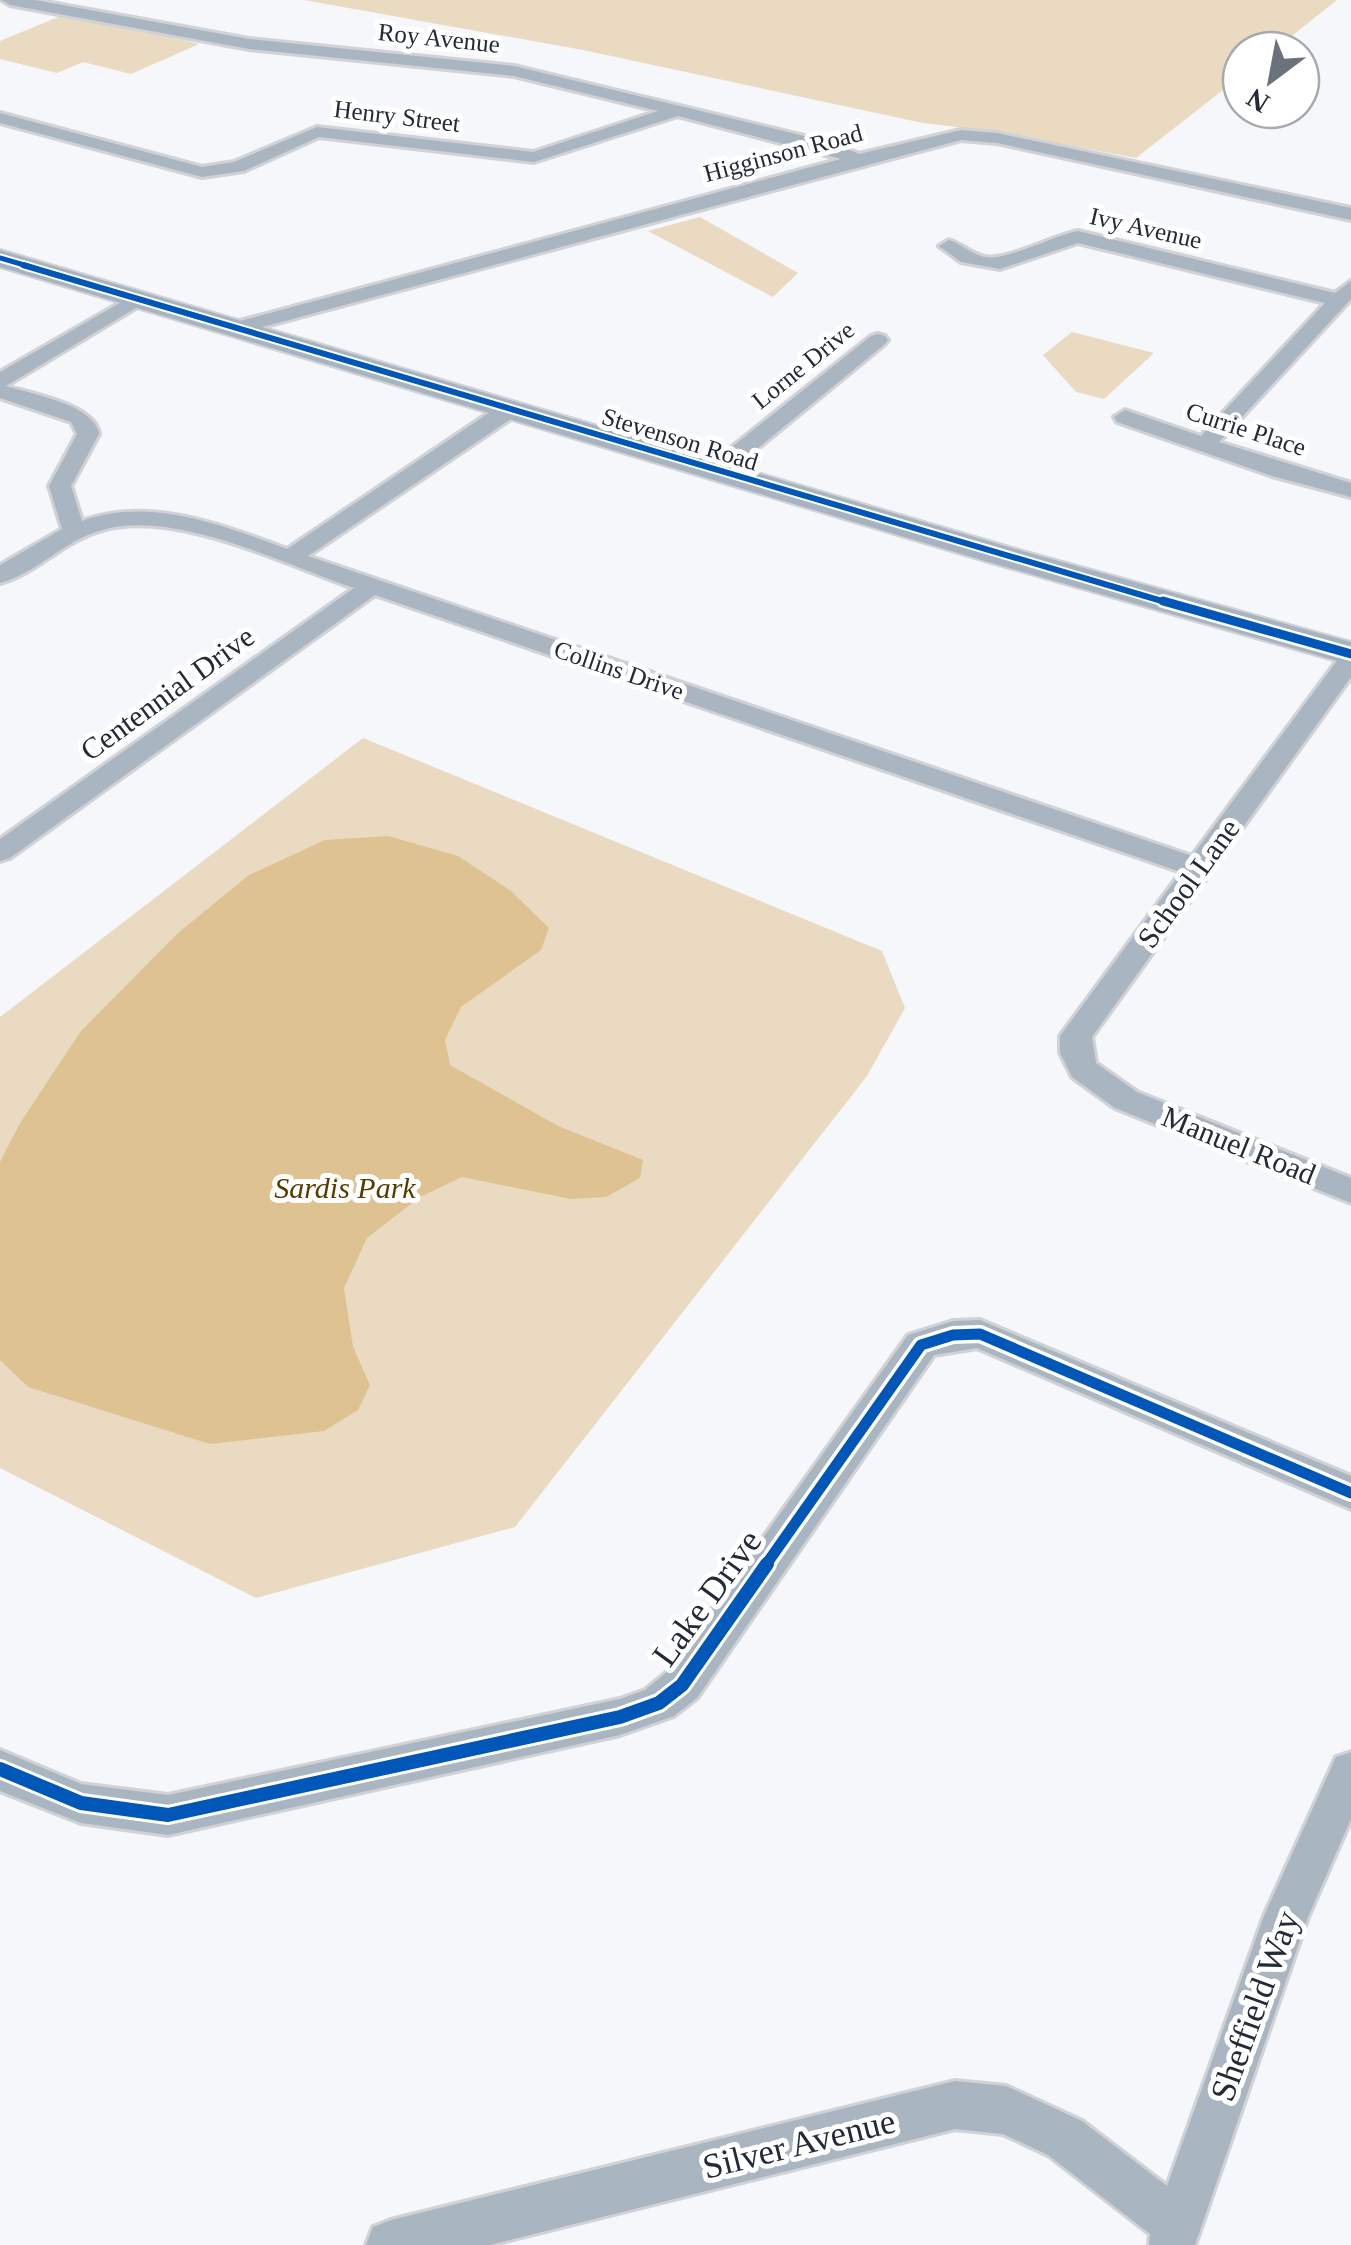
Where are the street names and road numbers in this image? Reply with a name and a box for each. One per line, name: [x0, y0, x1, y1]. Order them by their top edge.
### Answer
street label: Roy Avenue: [377, 18, 501, 58]
street label: Henry Street: [332, 95, 462, 137]
street label: Higginson Road: [701, 119, 866, 187]
street label: Ivy Avenue: [1087, 202, 1205, 254]
street label: Lorne Drive: [747, 316, 859, 414]
street label: Currie Place: [1183, 397, 1309, 461]
street label: Stevenson Road: [599, 402, 762, 476]
street label: Centennial Drive: [74, 619, 260, 767]
street label: Collins Drive: [551, 635, 687, 705]
street label: School Lane: [1130, 812, 1246, 954]
street label: Manuel Road: [1157, 1099, 1321, 1191]
street label: Lake Drive: [645, 1522, 769, 1674]
street label: Sheffield Way: [1203, 1905, 1308, 2106]
street label: Silver Avenue: [699, 2101, 899, 2187]

